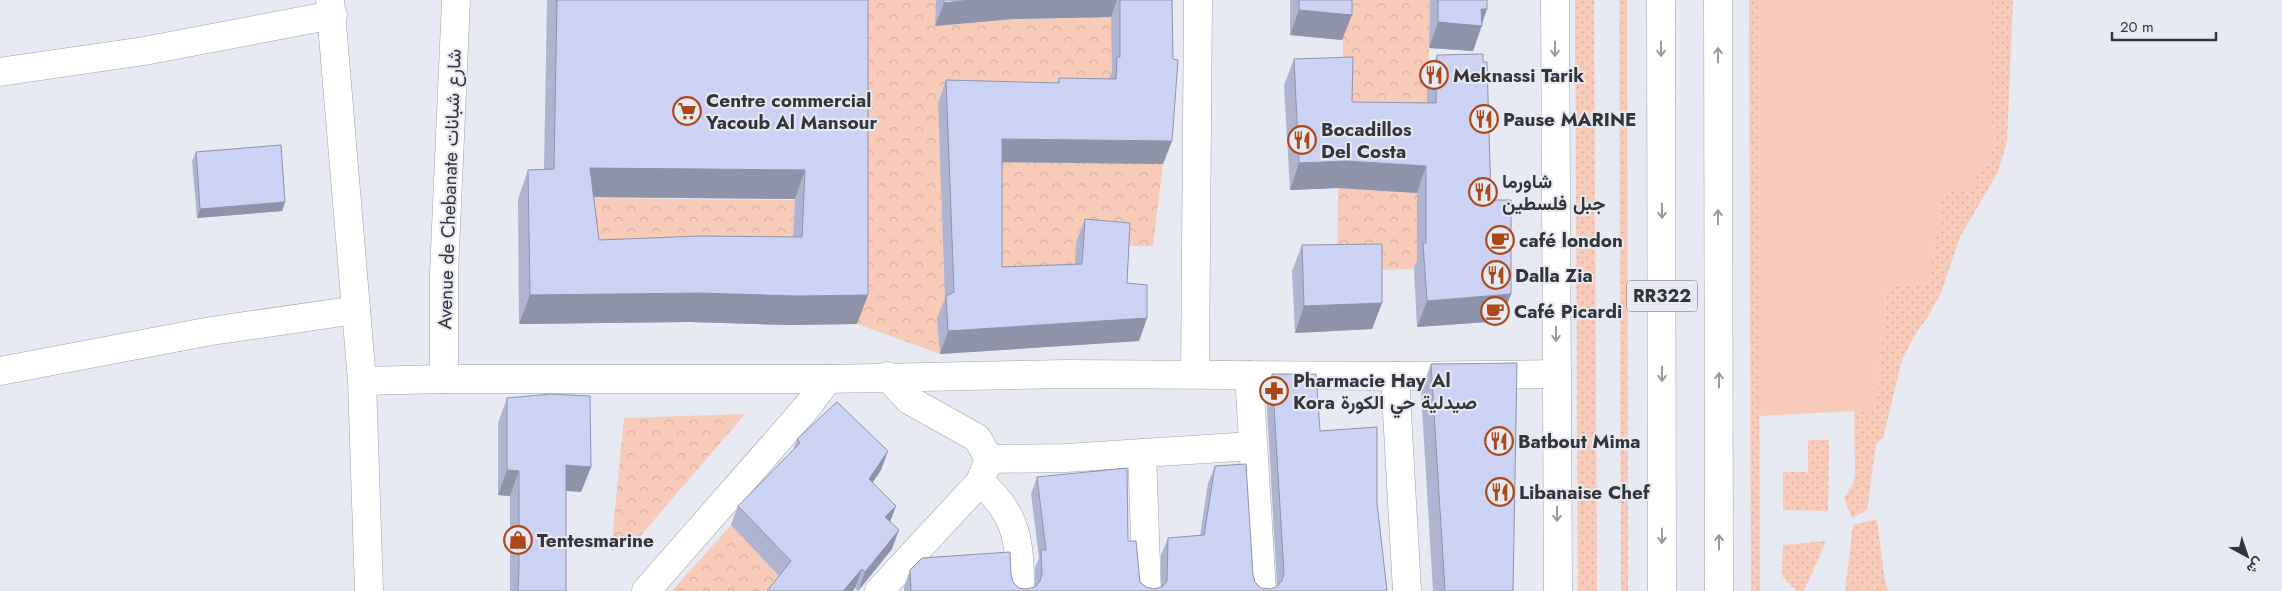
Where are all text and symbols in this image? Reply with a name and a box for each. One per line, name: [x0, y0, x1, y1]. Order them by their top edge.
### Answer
scale bar: [2112, 10, 2216, 42]
text: 20 m: [2120, 16, 2154, 38]
one-way arrow: [1550, 40, 1560, 56]
one-way arrow: [1656, 40, 1666, 56]
one-way arrow: [1713, 47, 1723, 64]
street label: Avenue de Chebanate شارع شبانات: [431, 48, 468, 330]
restaurant icon: Meknassi Tarik: [1419, 60, 1449, 90]
place label: Meknassi Tarik: [1453, 62, 1584, 89]
place label: Centre commercial Yacoub Al Mansour: [705, 87, 878, 136]
supermarket icon: Centre commercial Yacoub Al Mansour: [672, 96, 702, 126]
restaurant icon: Pause MARINE: [1469, 104, 1499, 134]
place label: Pause MARINE: [1503, 106, 1637, 133]
place label: Bocadillos Del Costa: [1321, 116, 1412, 165]
restaurant icon: Bocadillos Del Costa: [1287, 125, 1317, 155]
place label: شاورما جبل فلسطين: [1502, 168, 1605, 217]
restaurant icon: شاورما جبل فلسطين: [1468, 177, 1498, 207]
one-way arrow: [1657, 202, 1667, 219]
one-way arrow: [1713, 210, 1723, 226]
cafe icon: café london: [1485, 225, 1515, 255]
place label: café london: [1519, 227, 1623, 254]
restaurant icon: Dalla Zia: [1481, 260, 1511, 290]
place label: Dalla Zia: [1515, 262, 1593, 289]
road number: RR322: [1627, 280, 1697, 312]
cafe icon: Café Picardi: [1480, 296, 1510, 326]
place label: Café Picardi: [1514, 298, 1622, 325]
one-way arrow: [1551, 325, 1561, 341]
one-way arrow: [1657, 365, 1667, 381]
place label: Pharmacie Hay Al Kora صيدلية حي الكورة: [1293, 367, 1477, 419]
one-way arrow: [1714, 372, 1724, 388]
pharmacy icon: Pharmacie Hay Al Kora صيدلية حي الكورة: [1259, 376, 1289, 406]
restaurant icon: Batbout Mima: [1484, 426, 1514, 456]
place label: Batbout Mima: [1518, 428, 1641, 455]
restaurant icon: Libanaise Chef: [1485, 477, 1515, 507]
place label: Libanaise Chef: [1519, 479, 1651, 506]
one-way arrow: [1553, 505, 1562, 521]
shop icon: Tentesmarine: [503, 525, 533, 555]
place label: Tentesmarine: [537, 527, 654, 554]
one-way arrow: [1657, 528, 1667, 544]
north arrow: [2222, 531, 2272, 581]
one-way arrow: [1714, 535, 1724, 551]
text: ش: [2242, 553, 2268, 579]

